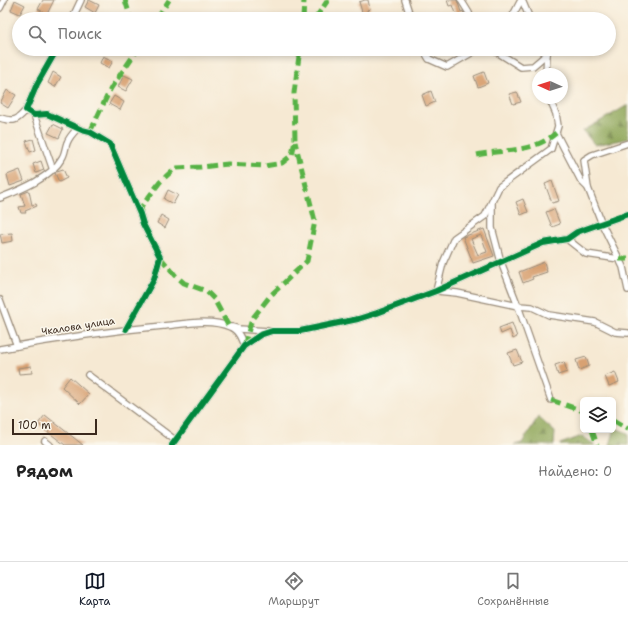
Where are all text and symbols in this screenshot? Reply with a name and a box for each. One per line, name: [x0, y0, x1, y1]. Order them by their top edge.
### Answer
search box: [12, 12, 616, 56]
icon: search: [26, 23, 48, 45]
text: Поиск: [58, 24, 102, 44]
north arrow: [532, 68, 568, 104]
street label: Чкалова улица: [40, 314, 116, 338]
map controls: [580, 397, 616, 433]
button: layers: [580, 397, 616, 433]
scale bar: [12, 417, 97, 436]
text: 100 m: [18, 418, 51, 433]
text: Рядом: [16, 460, 73, 482]
text: Найдено: 0: [538, 463, 612, 480]
tab: Карта: [79, 570, 110, 609]
tab: Маршрут: [268, 570, 319, 609]
tab: Сохранённые: [477, 570, 549, 609]

